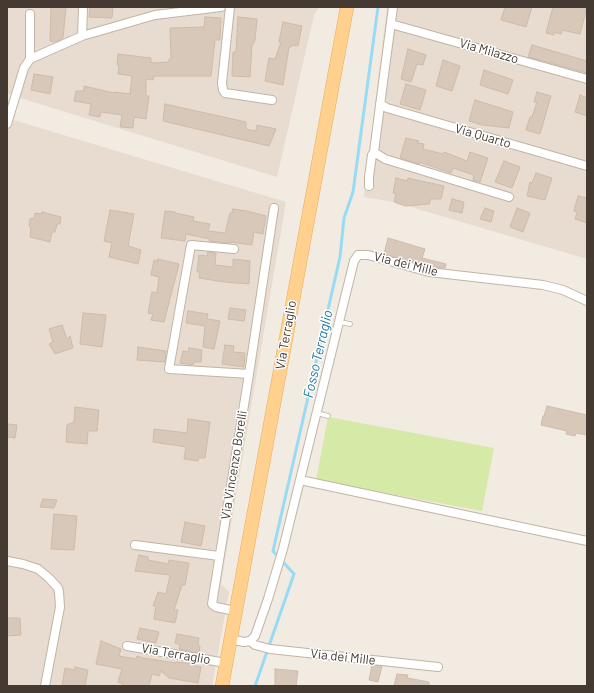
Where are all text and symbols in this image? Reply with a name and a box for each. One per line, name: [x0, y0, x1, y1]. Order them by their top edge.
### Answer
street label: Via Milazzo: [457, 35, 521, 67]
street label: Via Quarto: [453, 121, 513, 151]
street label: Via dei Mille: [372, 248, 440, 280]
street label: Via Terraglio: [272, 299, 300, 371]
water label: Fosso Terraglio: [300, 308, 336, 400]
street label: Via Vincenzo Borelli: [218, 409, 250, 521]
street label: Via Terraglio: [140, 640, 212, 668]
street label: Via dei Mille: [310, 646, 376, 668]

